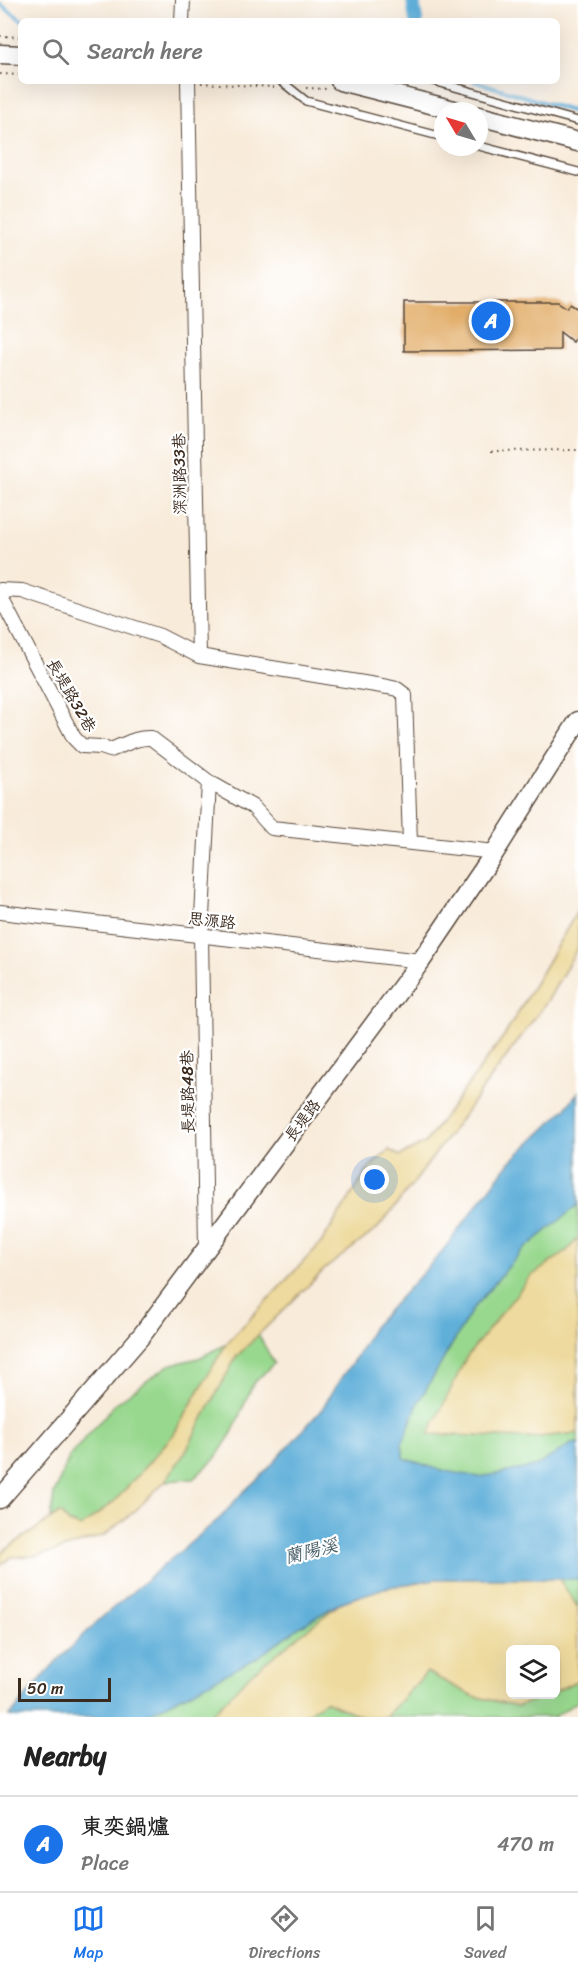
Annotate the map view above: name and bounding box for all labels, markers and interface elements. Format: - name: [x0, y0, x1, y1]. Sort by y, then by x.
- search box: [18, 18, 560, 84]
- text: Search here: [87, 32, 203, 71]
- icon: search: [39, 35, 72, 68]
- north arrow: [434, 102, 488, 156]
- pin: A: [472, 298, 510, 344]
- street label: 深洲路33巷: [164, 433, 195, 515]
- street label: 長堤路32巷: [39, 652, 105, 738]
- street label: 思源路: [187, 904, 237, 937]
- street label: 長堤路48巷: [172, 1050, 203, 1134]
- street label: 長堤路: [276, 1092, 328, 1148]
- your location: [360, 1165, 389, 1194]
- water label: 蘭陽溪: [281, 1529, 342, 1573]
- map controls: [506, 1645, 560, 1699]
- button: layers: [506, 1645, 560, 1699]
- text: 50 m: [27, 1674, 63, 1703]
- scale bar: [18, 1675, 111, 1702]
- text: Nearby: [24, 1733, 106, 1779]
- text: 東奕鍋爐: [81, 1807, 169, 1846]
- text: A: [37, 1827, 50, 1862]
- text: 470 m: [497, 1827, 554, 1862]
- text: Place: [81, 1846, 129, 1881]
- tab: Map: [72, 1902, 105, 1967]
- tab: Directions: [249, 1902, 320, 1967]
- tab: Saved: [464, 1902, 506, 1967]

